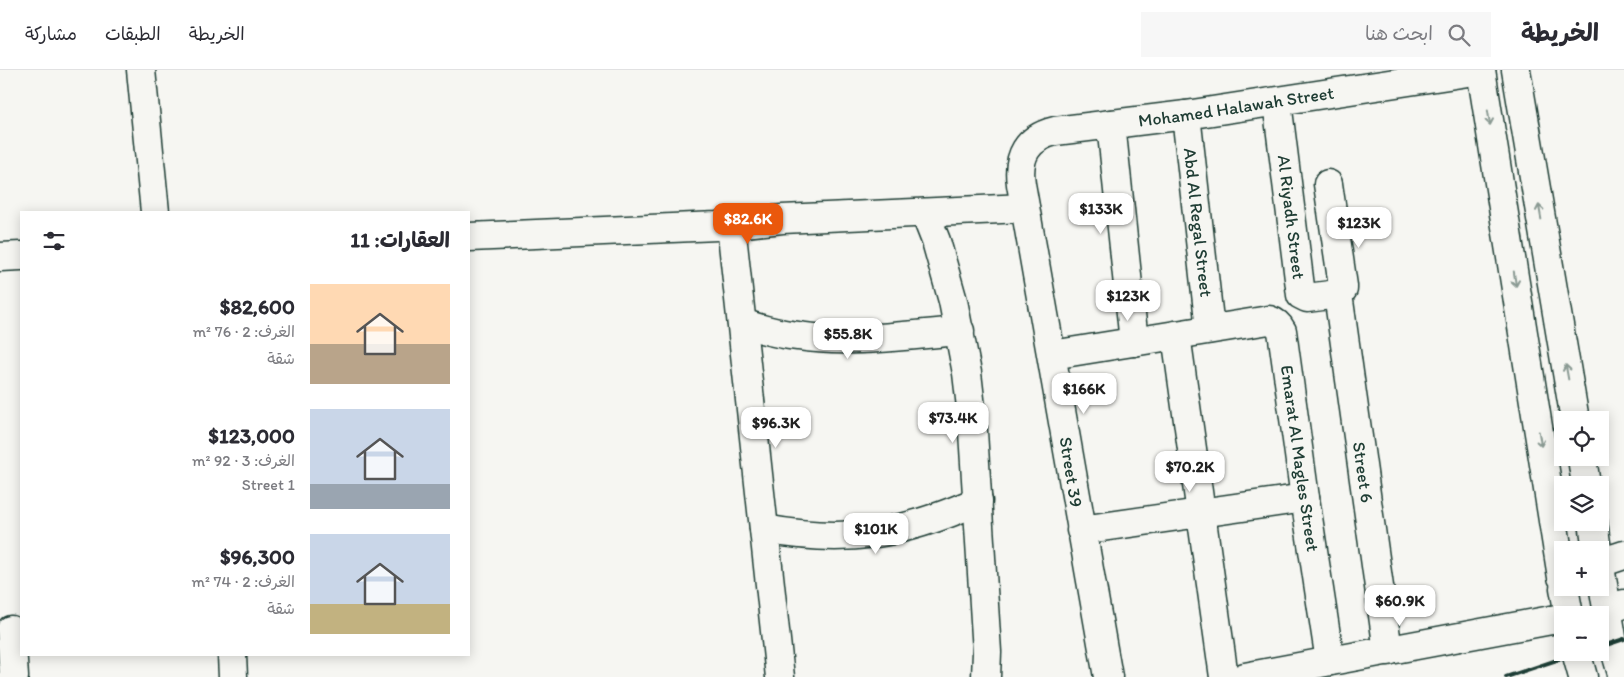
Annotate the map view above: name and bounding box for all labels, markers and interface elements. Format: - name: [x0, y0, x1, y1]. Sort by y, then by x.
- search box: [1141, 12, 1491, 57]
- text: الخريطة: [1521, 18, 1599, 47]
- icon: search: [1445, 21, 1473, 49]
- text: ابحث هنا: [1365, 22, 1433, 45]
- text: مشاركة: [25, 23, 77, 45]
- text: الطبقات: [105, 23, 161, 45]
- text: الخريطة: [189, 23, 245, 45]
- street label: Mohamed Halawah Street: [1137, 82, 1336, 132]
- one-way arrow: [1484, 110, 1494, 126]
- street label: Abd Al Regal Street: [1179, 147, 1217, 298]
- street label: Al Riyadh Street: [1273, 154, 1310, 281]
- pin: $133K: [1066, 192, 1136, 235]
- text: $133K: [1079, 199, 1123, 218]
- pin: $82.6K: [707, 202, 789, 245]
- one-way arrow: [1535, 204, 1545, 220]
- pin: $123K: [1324, 206, 1394, 249]
- text: $82.6K: [724, 209, 772, 228]
- text: $123K: [1338, 213, 1380, 232]
- icon: filters: [40, 227, 68, 255]
- text: العقارات: 11: [350, 227, 450, 252]
- one-way arrow: [1510, 270, 1520, 286]
- pin: $123K: [1093, 280, 1163, 322]
- text: $123K: [1107, 286, 1149, 305]
- text: $82,600: [220, 294, 295, 319]
- icon: home: [350, 304, 410, 364]
- pin: $55.8K: [807, 318, 889, 360]
- text: الغرف: 2 · 76 m²: [193, 322, 295, 341]
- text: $55.8K: [824, 324, 872, 343]
- text: شقة: [267, 349, 295, 368]
- street label: Emarat Al Magles Street: [1276, 364, 1324, 553]
- one-way arrow: [1562, 364, 1572, 380]
- pin: $166K: [1049, 372, 1119, 415]
- text: $166K: [1063, 379, 1105, 398]
- pin: $73.4K: [912, 402, 994, 444]
- pin: $96.3K: [735, 406, 817, 449]
- text: $73.4K: [929, 408, 977, 427]
- map controls: [1554, 411, 1609, 661]
- button: locate: [1554, 411, 1609, 466]
- text: $96.3K: [752, 413, 800, 432]
- text: $123,000: [208, 423, 295, 448]
- icon: home: [350, 429, 410, 489]
- one-way arrow: [1536, 431, 1546, 447]
- street label: Street 39: [1055, 435, 1087, 509]
- street label: Street 6: [1348, 440, 1378, 504]
- pin: $70.2K: [1149, 450, 1231, 493]
- text: الغرف: 3 · 92 m²: [192, 451, 295, 470]
- text: $70.2K: [1166, 457, 1214, 476]
- text: Street 1: [242, 475, 295, 494]
- button: layers: [1554, 476, 1609, 531]
- pin: $101K: [841, 512, 911, 555]
- text: $101K: [854, 519, 898, 538]
- button: +: [1554, 541, 1609, 596]
- text: $96,300: [220, 544, 295, 569]
- icon: home: [350, 554, 410, 614]
- text: الغرف: 2 · 74 m²: [191, 572, 295, 591]
- pin: $60.9K: [1359, 584, 1441, 627]
- text: $60.9K: [1376, 591, 1424, 610]
- text: شقة: [267, 599, 295, 618]
- button: −: [1554, 606, 1609, 661]

